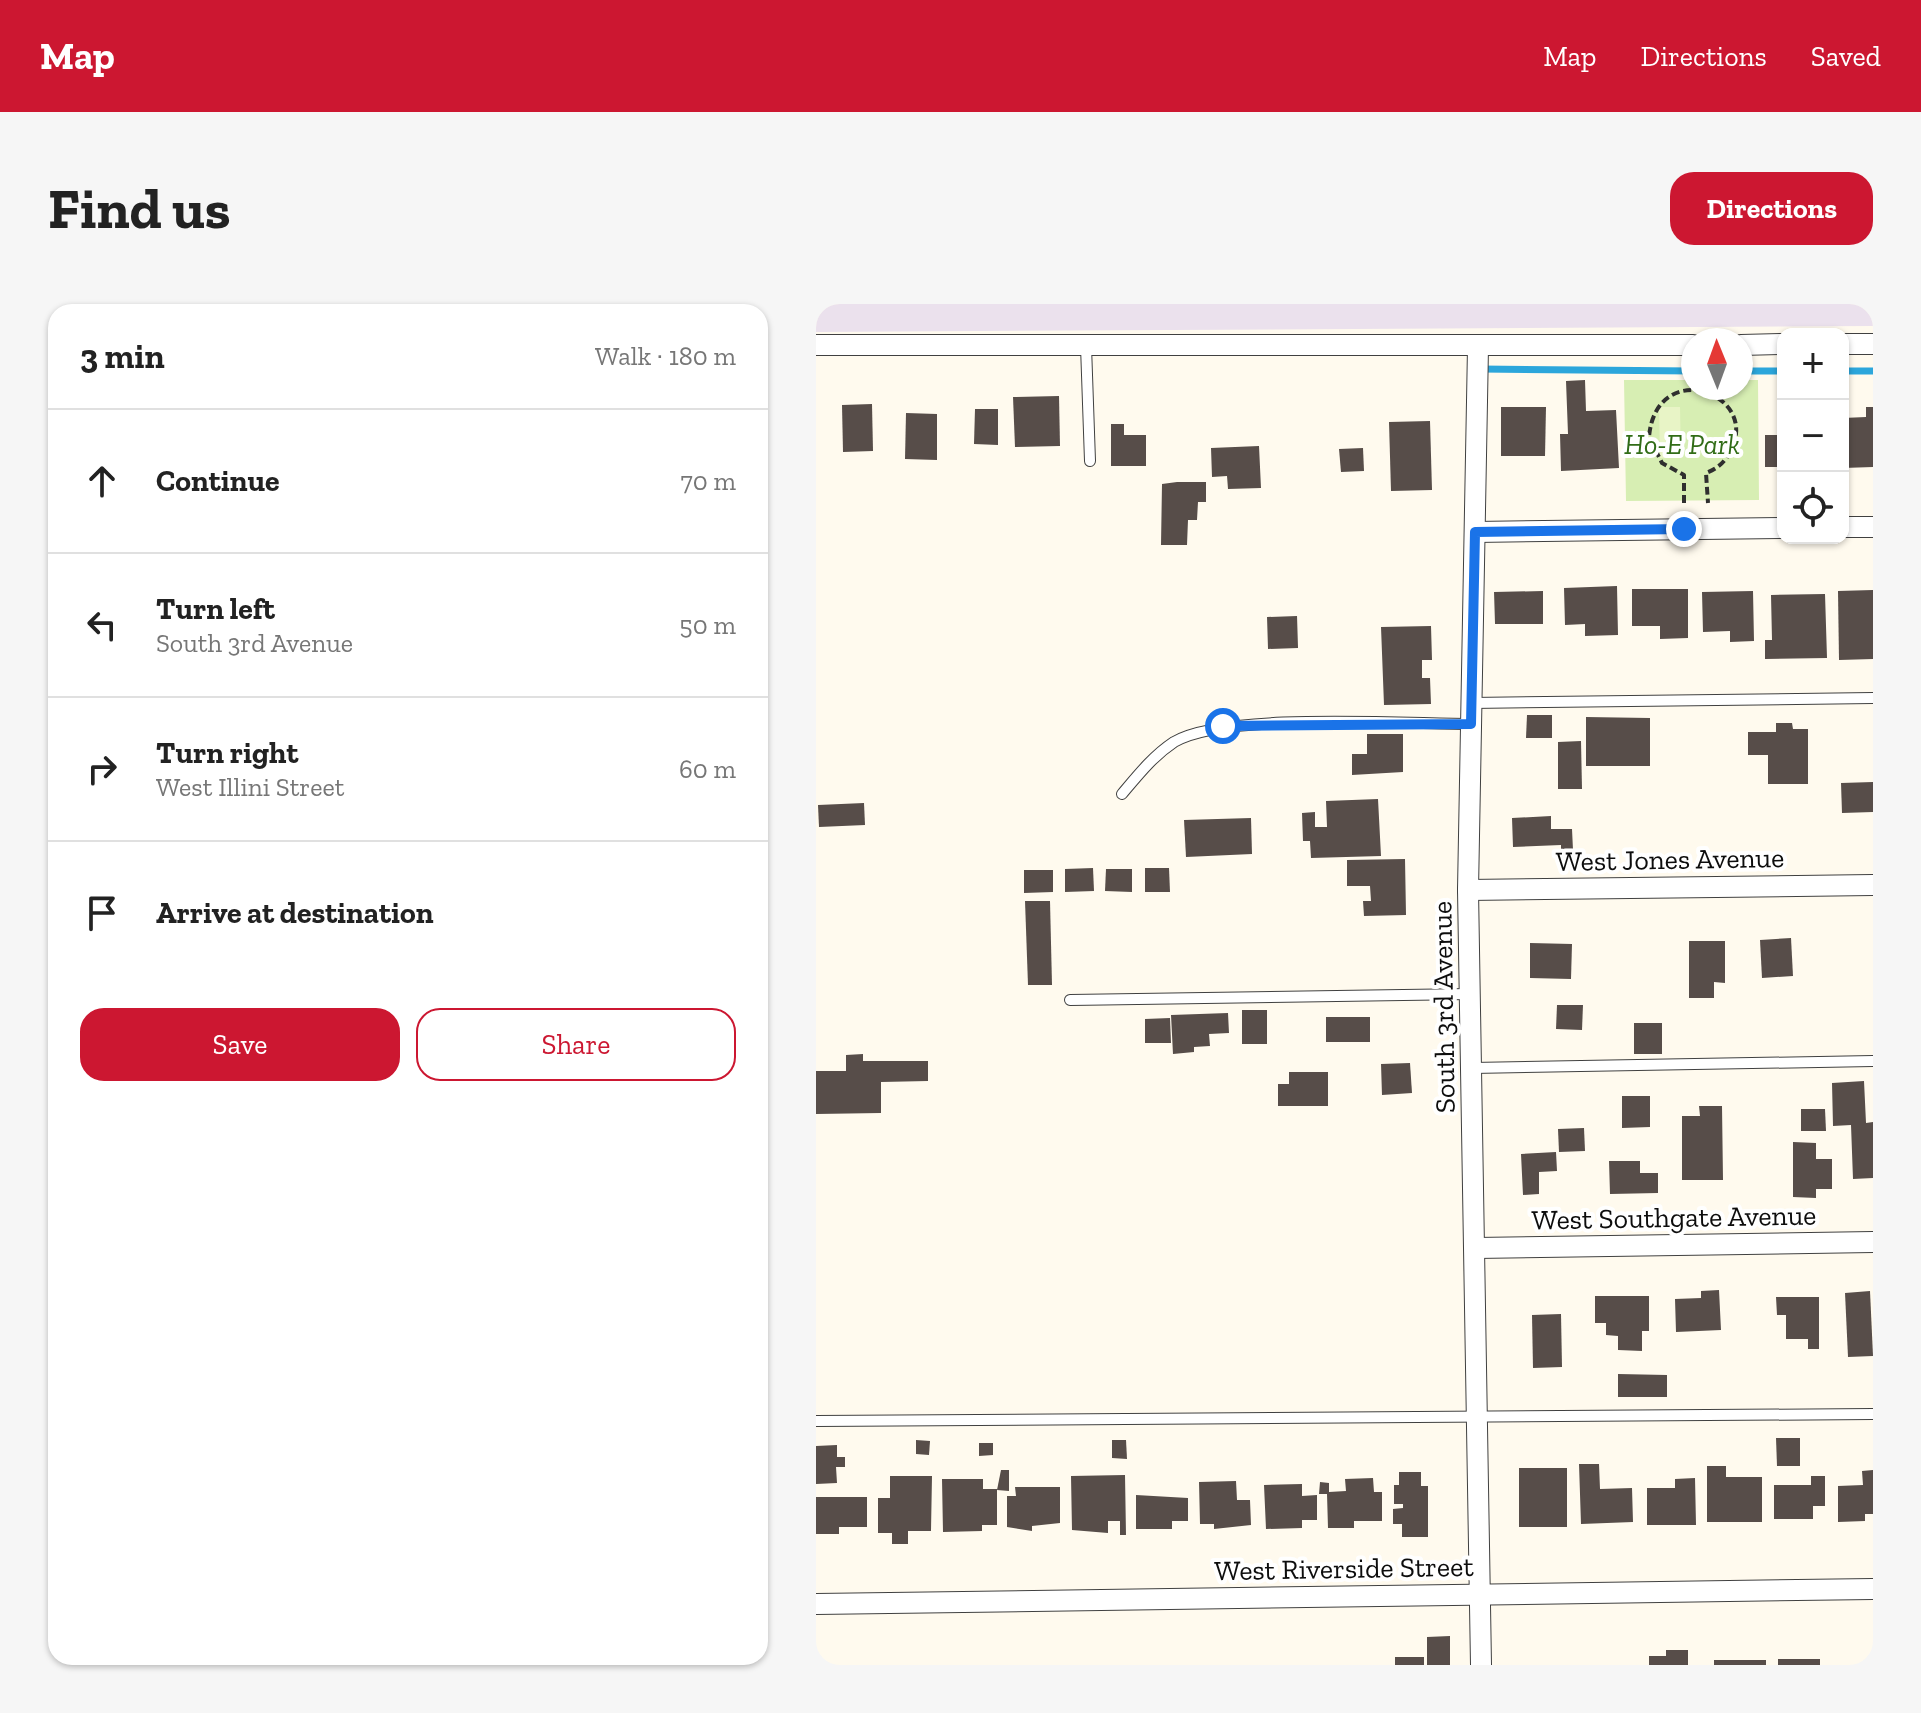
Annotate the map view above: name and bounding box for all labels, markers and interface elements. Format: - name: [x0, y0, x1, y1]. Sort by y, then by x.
- text: Map: [40, 33, 115, 79]
- text: Map: [1543, 40, 1596, 73]
- text: Directions: [1640, 40, 1767, 73]
- text: Saved: [1811, 40, 1881, 73]
- button: Directions: [1670, 172, 1873, 245]
- text: Find us: [48, 175, 231, 242]
- north arrow: [1681, 328, 1753, 400]
- map controls: [1777, 328, 1849, 544]
- button: +: [1777, 328, 1849, 400]
- text: 3 min: [80, 336, 165, 377]
- text: Walk · 180 m: [595, 340, 736, 372]
- button: −: [1777, 400, 1849, 472]
- park label: Ho-E Park: [1624, 428, 1740, 461]
- icon: ahead: [80, 459, 124, 503]
- text: Continue: [156, 463, 280, 499]
- text: 70 m: [680, 465, 736, 497]
- button: locate: [1777, 472, 1849, 544]
- route end: [1666, 511, 1702, 547]
- text: Turn left: [156, 591, 275, 627]
- icon: left: [80, 603, 124, 647]
- text: 50 m: [679, 609, 736, 641]
- text: South 3rd Avenue: [156, 627, 353, 659]
- route start: [1205, 708, 1241, 744]
- text: Turn right: [156, 735, 298, 771]
- icon: right: [80, 747, 124, 791]
- text: 60 m: [679, 753, 736, 785]
- text: West Illini Street: [156, 771, 344, 803]
- street label: West Jones Avenue: [1555, 841, 1785, 878]
- icon: arrive: [80, 891, 124, 935]
- text: Arrive at destination: [156, 895, 433, 931]
- street label: South 3rd Avenue: [1425, 901, 1462, 1113]
- button: Save: [80, 1008, 400, 1081]
- button: Share: [416, 1008, 736, 1081]
- street label: West Southgate Avenue: [1531, 1199, 1817, 1236]
- street label: West Riverside Street: [1214, 1550, 1475, 1587]

